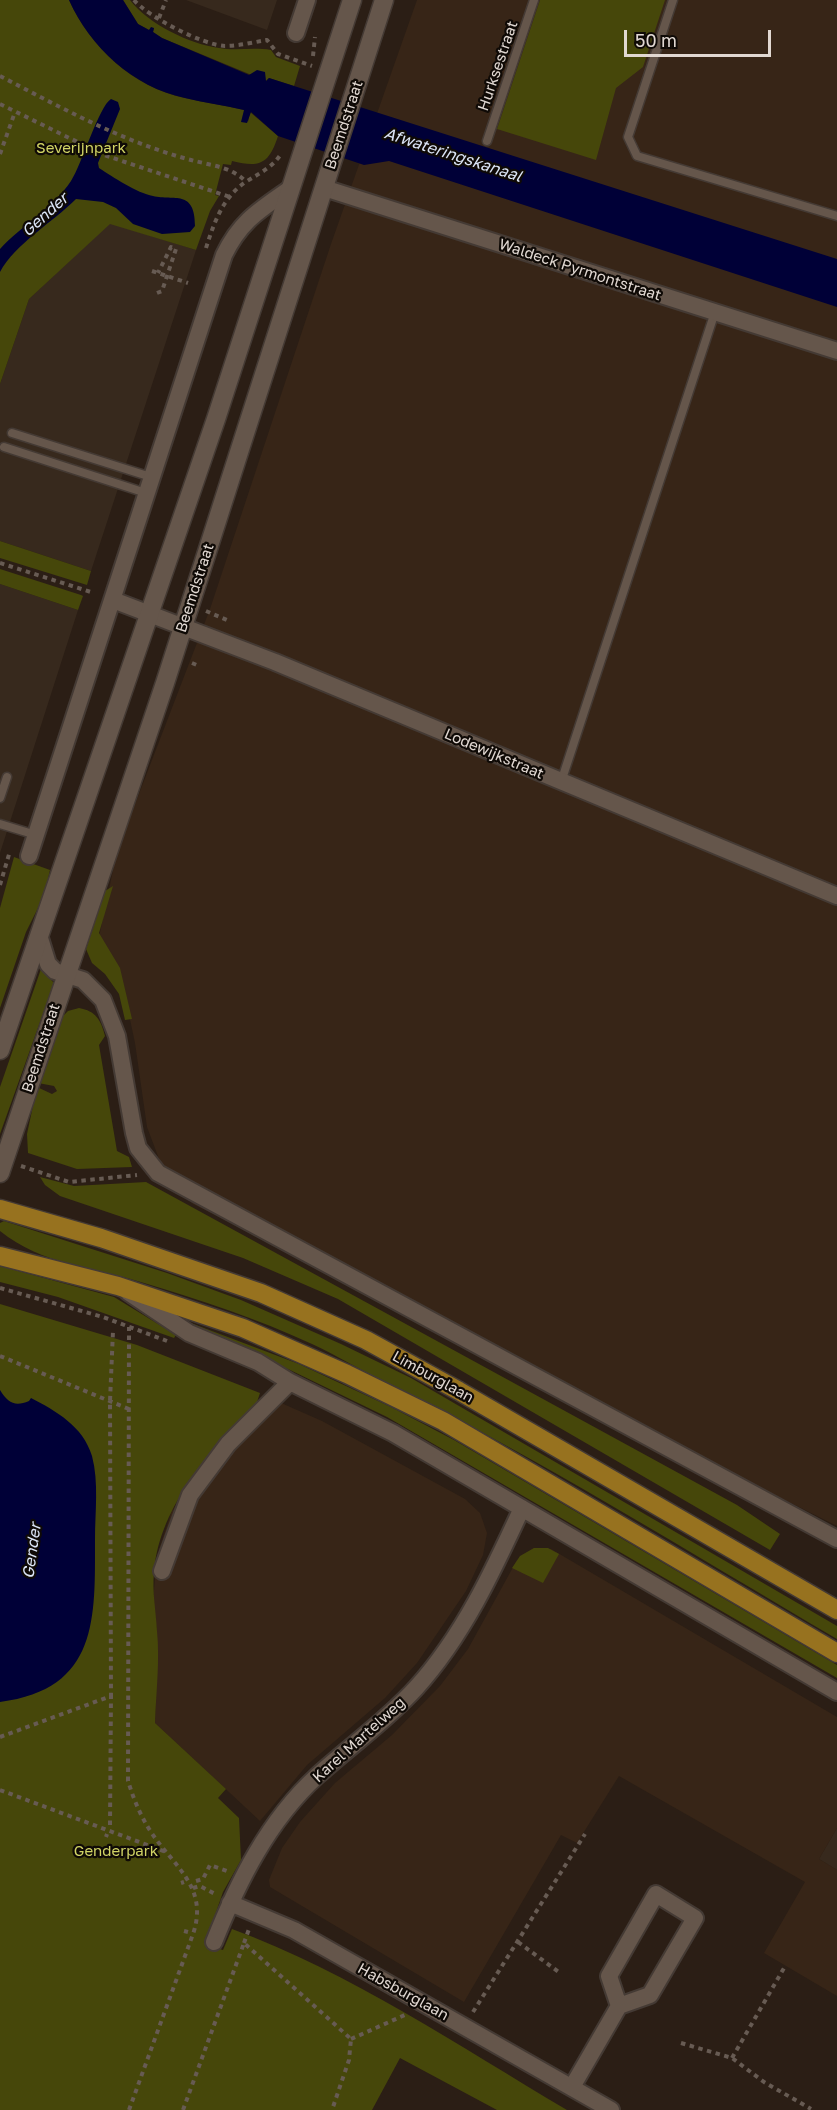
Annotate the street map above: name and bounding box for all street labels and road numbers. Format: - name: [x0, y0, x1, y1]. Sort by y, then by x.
- street label: Hurksestraat: [474, 19, 522, 113]
- street label: Beemdstraat: [321, 78, 367, 172]
- street label: Waldeck Pyrmontstraat: [497, 235, 663, 305]
- street label: Beemdstraat: [172, 541, 218, 635]
- street label: Lodewijkstraat: [442, 725, 546, 783]
- street label: Beemdstraat: [18, 1001, 64, 1095]
- street label: Limburglaan: [389, 1347, 477, 1407]
- street label: Karel Martelweg: [309, 1694, 409, 1786]
- street label: Habsburglaan: [354, 1960, 452, 2024]

